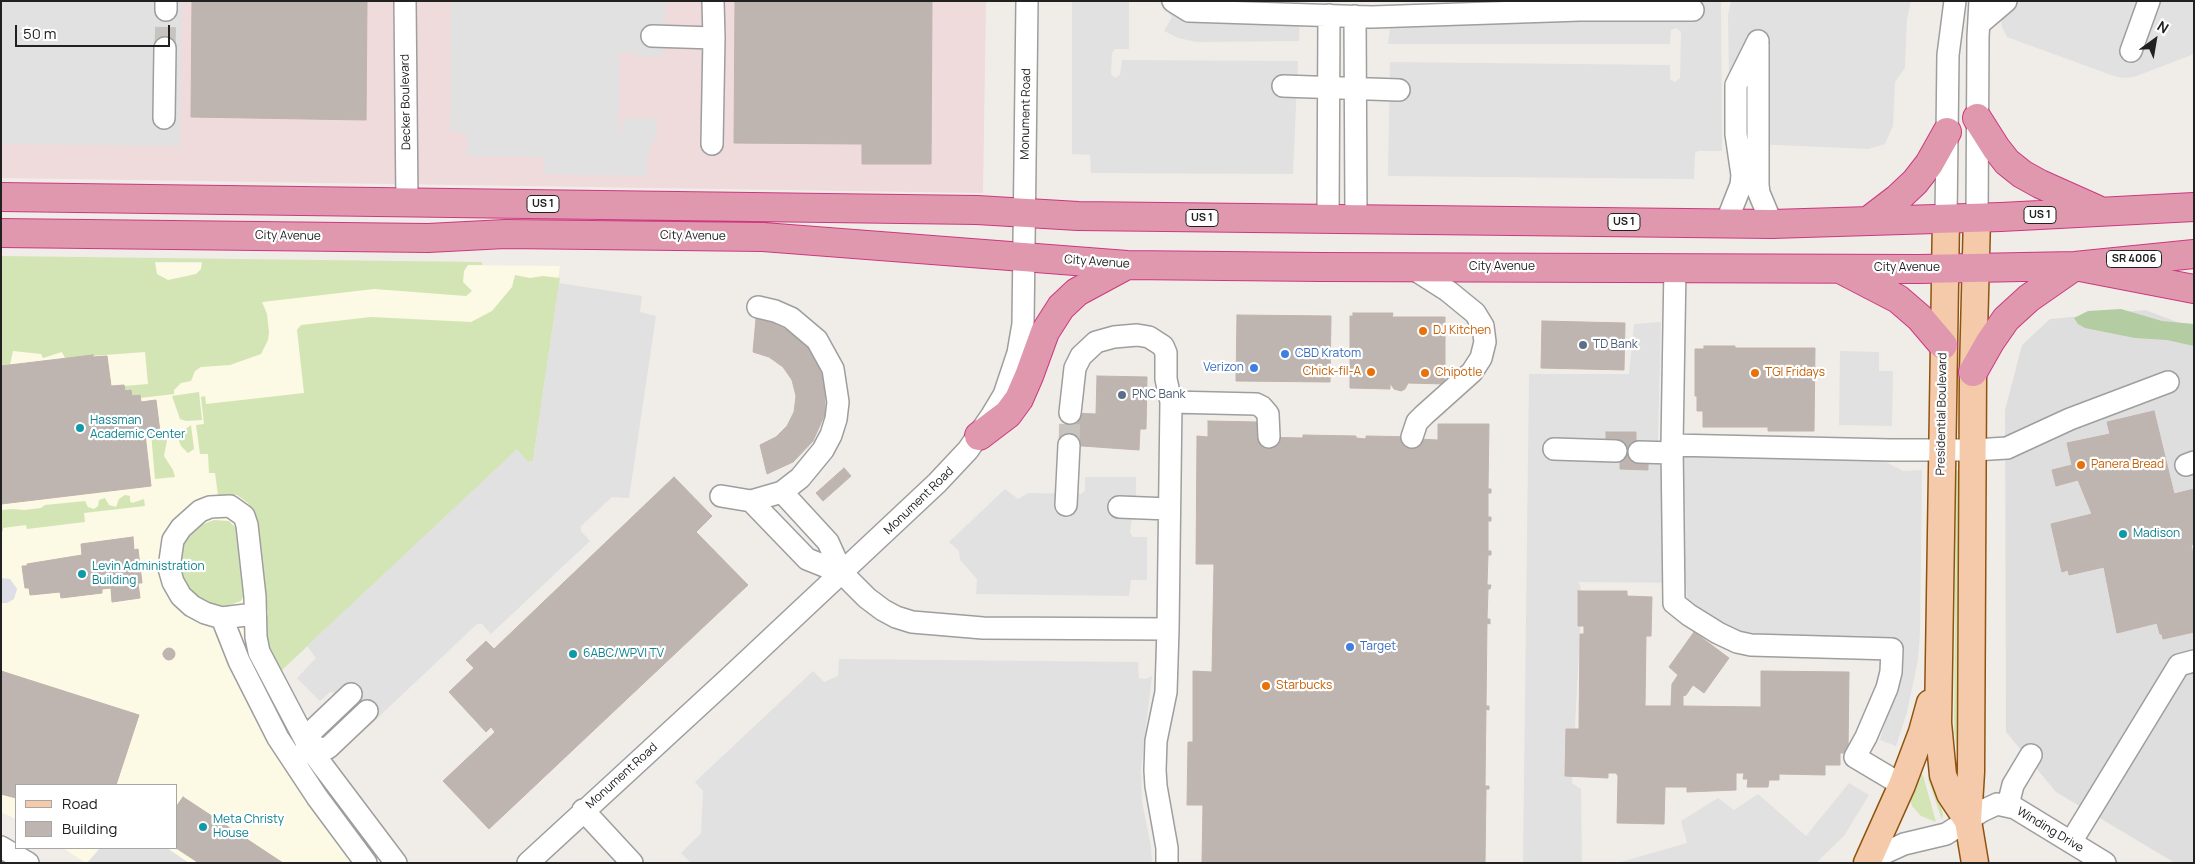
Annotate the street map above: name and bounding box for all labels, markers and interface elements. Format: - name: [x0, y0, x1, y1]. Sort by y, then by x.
- scale bar: [18, 15, 172, 47]
- north arrow: [2130, 15, 2180, 65]
- text: N: [2154, 16, 2173, 38]
- text: 50 m: [23, 23, 57, 44]
- street label: Decker Boulevard: [398, 54, 414, 150]
- street label: Monument Road: [1018, 68, 1034, 160]
- road number: US 1: [527, 195, 559, 212]
- road number: US 1: [2024, 206, 2056, 224]
- road number: US 1: [1186, 210, 1218, 227]
- road number: US 1: [1608, 213, 1640, 230]
- street label: City Avenue: [255, 228, 321, 244]
- street label: City Avenue: [660, 228, 726, 244]
- road number: SR 4006: [2106, 250, 2162, 268]
- street label: City Avenue: [1064, 253, 1130, 271]
- street label: City Avenue: [1469, 260, 1535, 274]
- street label: City Avenue: [1874, 261, 1940, 275]
- place label: DJ Kitchen: [1433, 324, 1491, 338]
- marker: DJ Kitchen: [1417, 325, 1429, 337]
- place label: TD Bank: [1593, 338, 1638, 352]
- marker: TD Bank: [1577, 339, 1589, 351]
- place label: CBD Kratom: [1295, 347, 1361, 361]
- marker: CBD Kratom: [1279, 348, 1291, 360]
- street label: Presidential Boulevard: [1934, 352, 1950, 476]
- place label: Verizon: [1203, 361, 1244, 375]
- marker: Verizon: [1248, 362, 1260, 374]
- place label: Chick-fil-A: [1303, 365, 1361, 379]
- marker: Chick-fil-A: [1365, 366, 1377, 378]
- place label: Chipotle: [1435, 366, 1482, 380]
- place label: TGI Fridays: [1765, 366, 1825, 380]
- marker: Chipotle: [1419, 367, 1431, 379]
- marker: TGI Fridays: [1749, 367, 1761, 379]
- place label: PNC Bank: [1132, 388, 1186, 402]
- marker: PNC Bank: [1116, 389, 1128, 401]
- place label: Hassman Academic Center: [90, 414, 185, 442]
- marker: Hassman Academic Center: [74, 422, 86, 434]
- place label: Panera Bread: [2091, 458, 2164, 472]
- marker: Panera Bread: [2075, 459, 2087, 471]
- street label: Monument Road: [881, 464, 957, 538]
- place label: Madison: [2133, 527, 2180, 541]
- marker: Madison: [2117, 528, 2129, 540]
- place label: Levin Administration Building: [92, 560, 205, 588]
- marker: Levin Administration Building: [76, 568, 88, 580]
- place label: Target: [1360, 640, 1396, 654]
- marker: Target: [1344, 641, 1356, 653]
- place label: 6ABC/WPVI TV: [583, 647, 664, 661]
- marker: 6ABC/WPVI TV: [567, 648, 579, 660]
- place label: Starbucks: [1276, 679, 1332, 693]
- marker: Starbucks: [1260, 680, 1272, 692]
- street label: Monument Road: [583, 740, 661, 812]
- legend: [15, 784, 178, 849]
- text: Road: [62, 793, 98, 814]
- street label: Winding Drive: [2014, 804, 2086, 856]
- place label: Meta Christy House: [213, 813, 284, 841]
- text: Building: [62, 818, 117, 839]
- marker: Meta Christy House: [197, 821, 209, 833]

